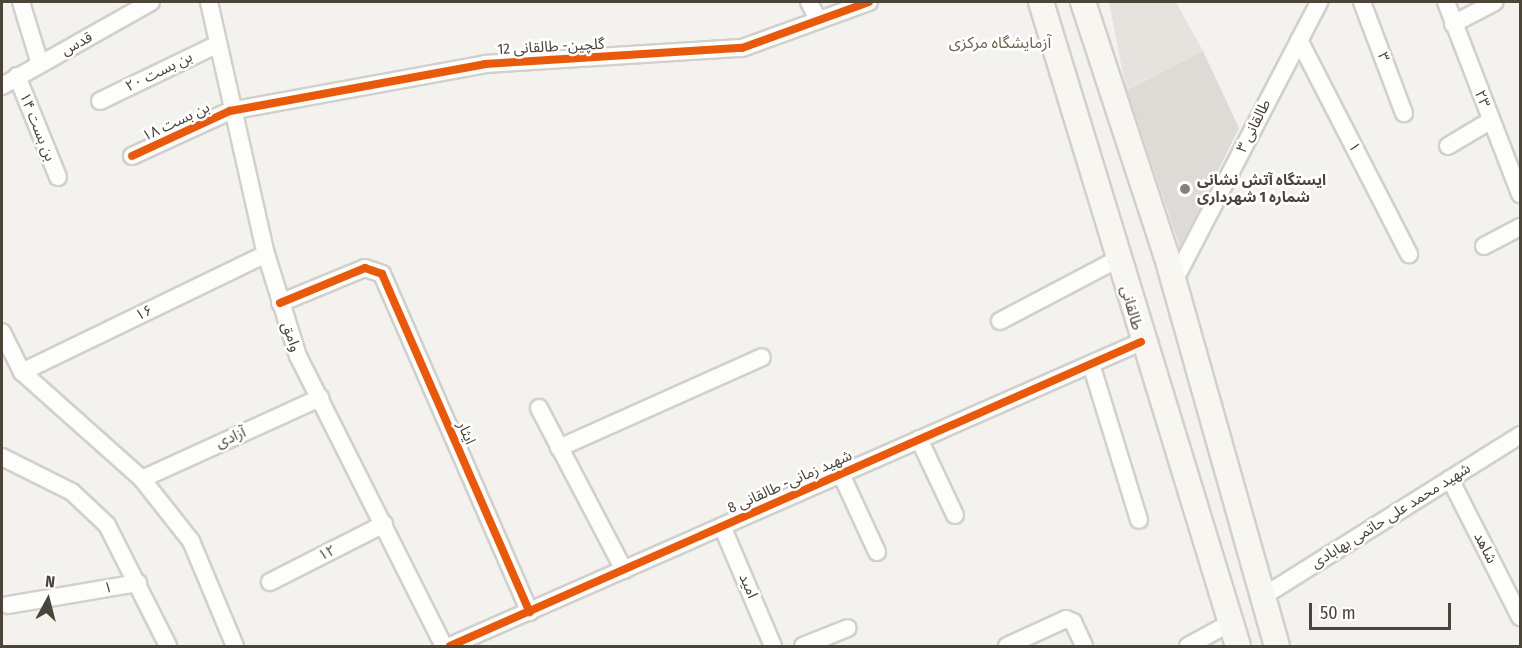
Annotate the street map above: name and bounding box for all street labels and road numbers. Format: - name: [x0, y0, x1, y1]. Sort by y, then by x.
- street label: قدس: [58, 28, 96, 60]
- street label: گلچین- طالقانی 12: [497, 35, 605, 59]
- street label: بن بست ۲۰: [123, 48, 195, 96]
- street label: ۳: [1373, 50, 1393, 64]
- street label: ۲۳: [1471, 88, 1493, 110]
- street label: بن بست ۱۴: [15, 90, 59, 164]
- street label: طالقانی ۳: [1233, 96, 1275, 156]
- street label: بن بست ۱۸: [139, 99, 213, 145]
- street label: ۱: [1344, 139, 1364, 155]
- street label: طالقانی: [1116, 284, 1146, 332]
- street label: ۱۶: [132, 301, 156, 325]
- street label: وامق: [278, 320, 304, 354]
- street label: ایثار: [453, 419, 479, 447]
- street label: آزادی: [213, 424, 249, 452]
- street label: شهید زمانی- طالقانی 8: [725, 447, 855, 517]
- street label: شهید محمد علی حاتمی بهابادی: [1308, 459, 1474, 573]
- street label: شاهد: [1470, 529, 1500, 567]
- street label: ۱۲: [315, 541, 339, 565]
- street label: امید: [735, 571, 761, 601]
- street label: ۱: [102, 578, 114, 598]

